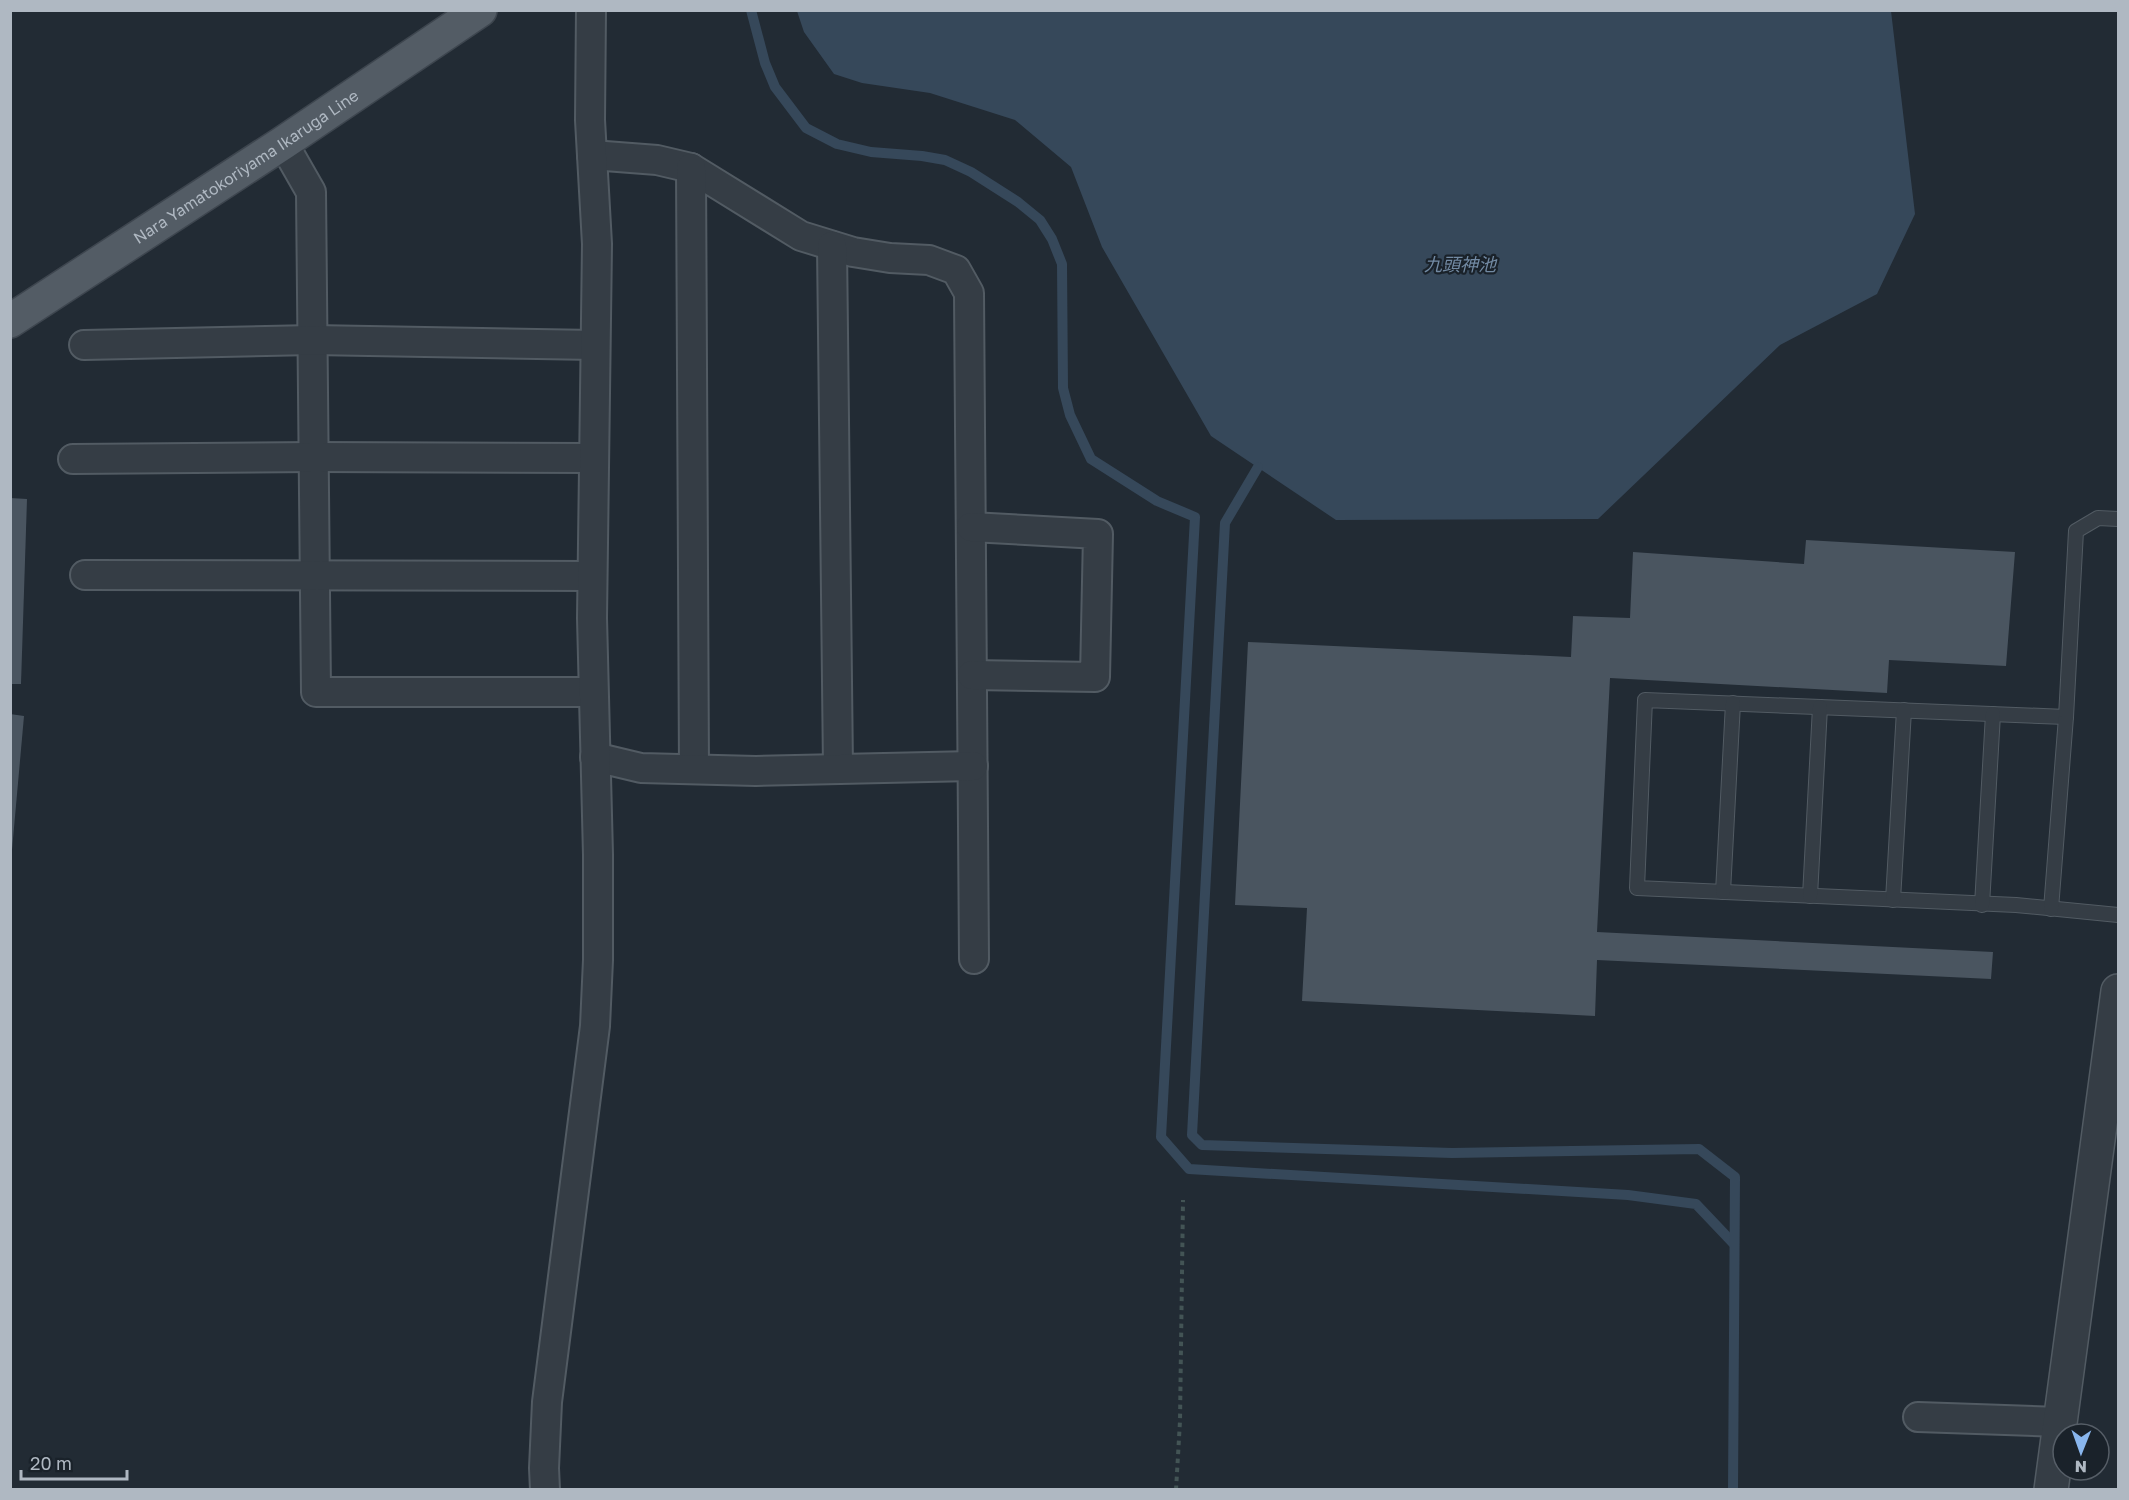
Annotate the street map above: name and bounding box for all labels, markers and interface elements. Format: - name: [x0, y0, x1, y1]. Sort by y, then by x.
- street label: Nara Yamatokoriyama Ikaruga Line: [130, 85, 362, 248]
- water label: 九頭神池: [1424, 253, 1498, 275]
- north arrow: [2051, 1422, 2111, 1482]
- scale bar: [21, 1443, 128, 1481]
- text: 20 m: [30, 1452, 72, 1474]
- text: N: [2074, 1457, 2087, 1477]

